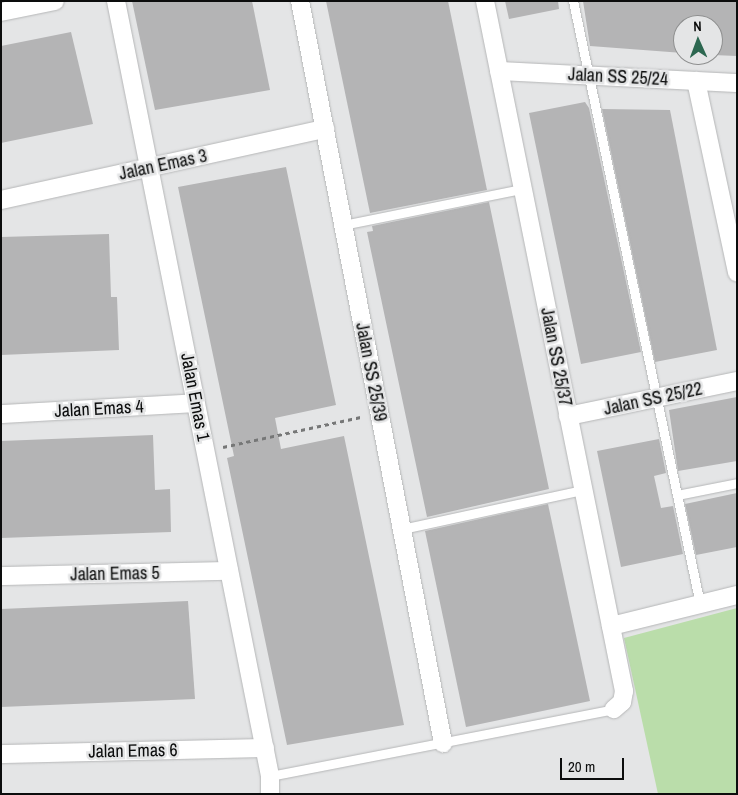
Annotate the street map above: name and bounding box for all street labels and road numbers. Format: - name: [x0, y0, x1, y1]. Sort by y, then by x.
- street label: Jalan SS 25/24: [567, 64, 669, 90]
- street label: Jalan Emas 3: [117, 145, 209, 185]
- street label: Jalan SS 25/37: [536, 306, 576, 408]
- street label: Jalan SS 25/39: [351, 321, 391, 423]
- street label: Jalan Emas 1: [176, 351, 214, 443]
- street label: Jalan SS 25/22: [602, 378, 704, 420]
- street label: Jalan Emas 4: [54, 396, 144, 422]
- street label: Jalan Emas 5: [70, 562, 160, 586]
- street label: Jalan Emas 6: [88, 739, 178, 763]

